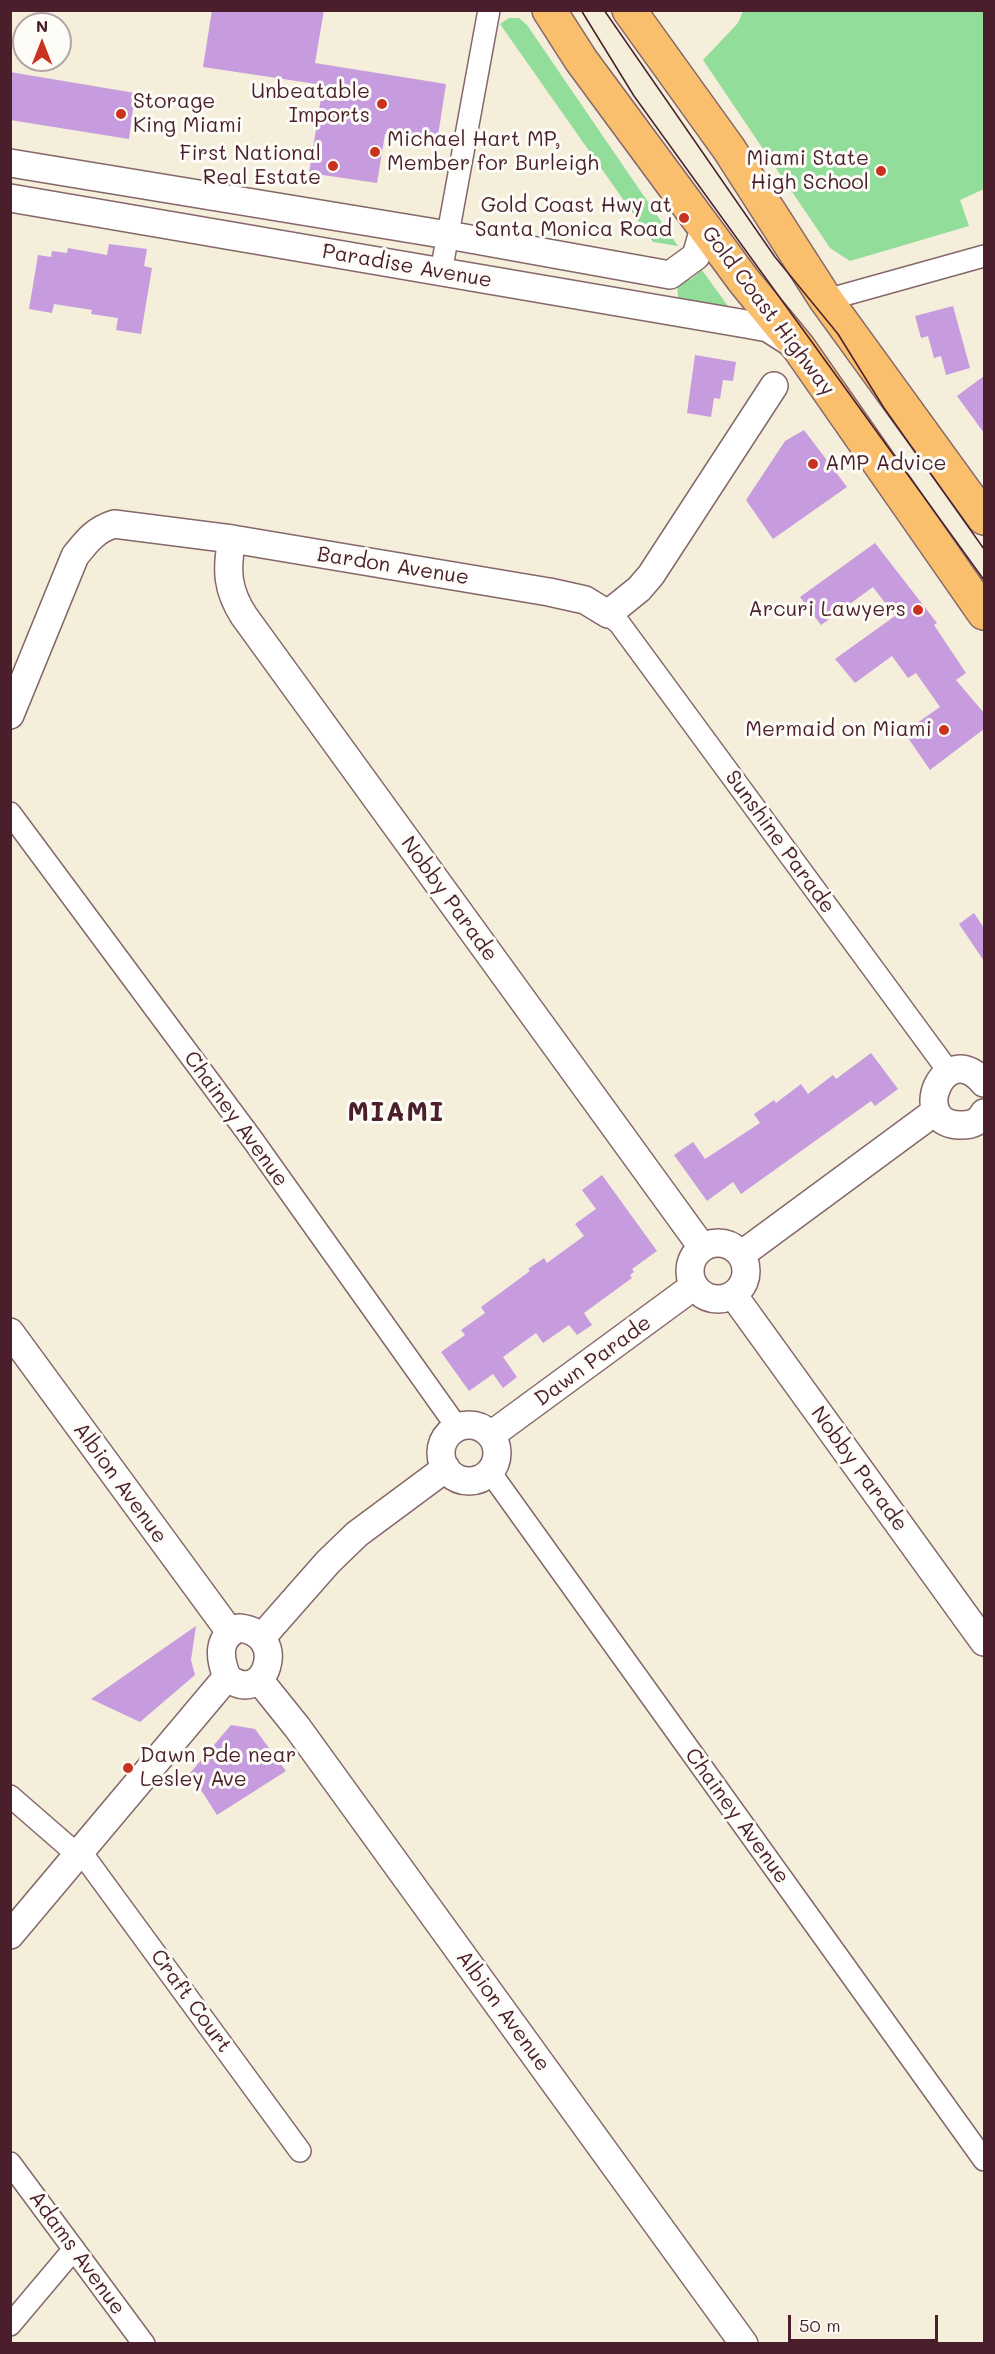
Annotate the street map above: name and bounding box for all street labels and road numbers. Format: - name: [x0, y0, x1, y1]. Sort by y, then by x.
- street label: Gold Coast Highway: [696, 221, 840, 401]
- street label: Paradise Avenue: [320, 239, 494, 293]
- street label: Bardon Avenue: [315, 542, 471, 590]
- street label: Sunshine Parade: [720, 766, 840, 918]
- street label: Nobby Parade: [395, 832, 503, 966]
- street label: Chainey Avenue: [178, 1046, 294, 1192]
- street label: Dawn Parade: [530, 1310, 656, 1412]
- street label: Nobby Parade: [805, 1402, 913, 1536]
- street label: Albion Avenue: [68, 1418, 172, 1548]
- street label: Chainey Avenue: [679, 1743, 795, 1889]
- street label: Craft Court: [145, 1944, 237, 2058]
- street label: Albion Avenue: [451, 1946, 555, 2076]
- street label: Adams Avenue: [24, 2186, 130, 2320]

